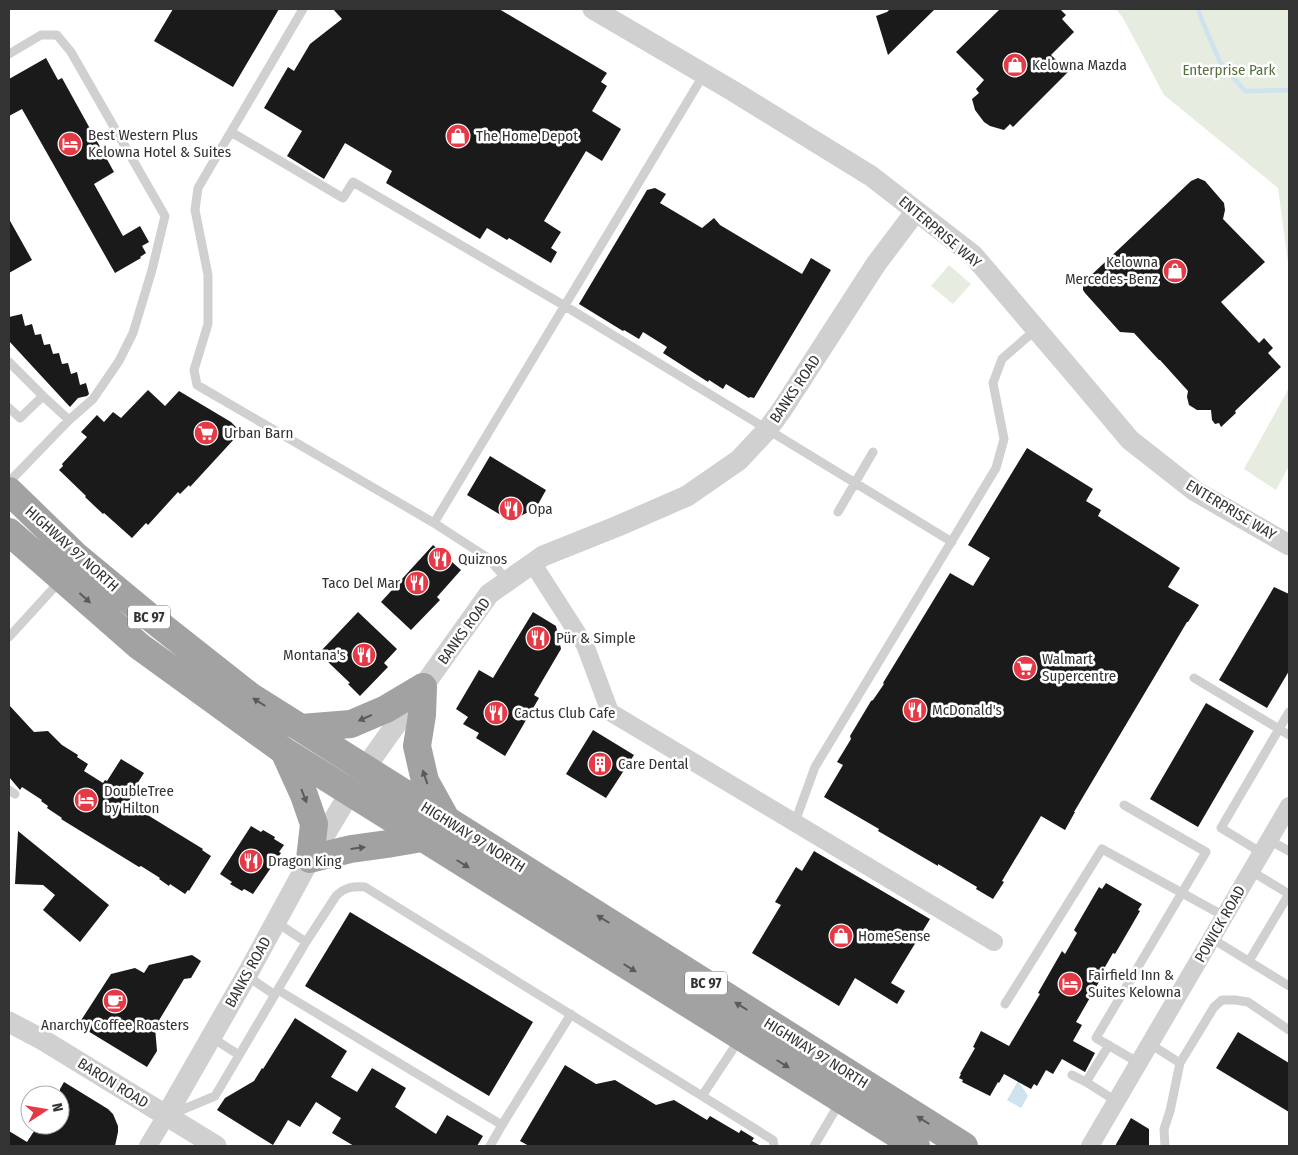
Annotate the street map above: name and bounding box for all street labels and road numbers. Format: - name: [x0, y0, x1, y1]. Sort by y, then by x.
- street label: ENTERPRISE WAY: [895, 192, 985, 272]
- street label: BANKS ROAD: [766, 352, 824, 426]
- street label: ENTERPRISE WAY: [1183, 476, 1280, 544]
- street label: HIGHWAY 97 NORTH: [22, 502, 122, 596]
- street label: BANKS ROAD: [434, 594, 494, 668]
- road number: BC 97: [128, 606, 170, 628]
- street label: HIGHWAY 97 NORTH: [418, 798, 528, 876]
- street label: POWICK ROAD: [1191, 883, 1249, 965]
- street label: BANKS ROAD: [221, 934, 275, 1010]
- road number: BC 97: [685, 971, 727, 994]
- street label: HIGHWAY 97 NORTH: [761, 1014, 871, 1092]
- street label: BARON ROAD: [74, 1054, 152, 1112]

